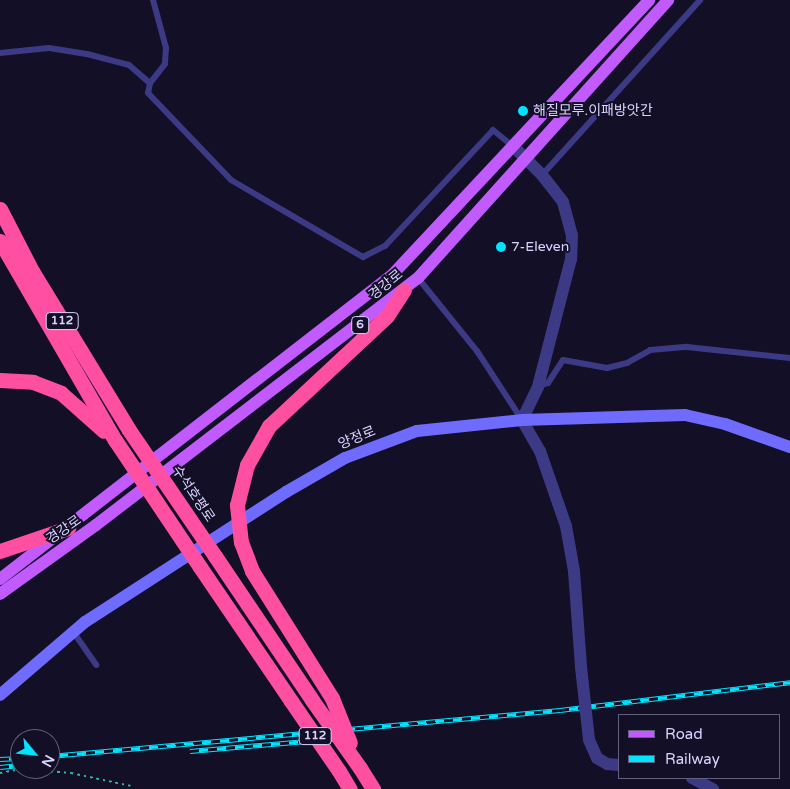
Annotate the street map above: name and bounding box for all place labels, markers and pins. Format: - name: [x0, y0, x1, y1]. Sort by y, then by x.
- place label: 해질모루.이패방앗간: [533, 103, 653, 119]
- marker: 해질모루.이패방앗간: [517, 105, 529, 117]
- place label: 7-Eleven: [511, 239, 569, 255]
- marker: 7-Eleven: [495, 241, 507, 253]

